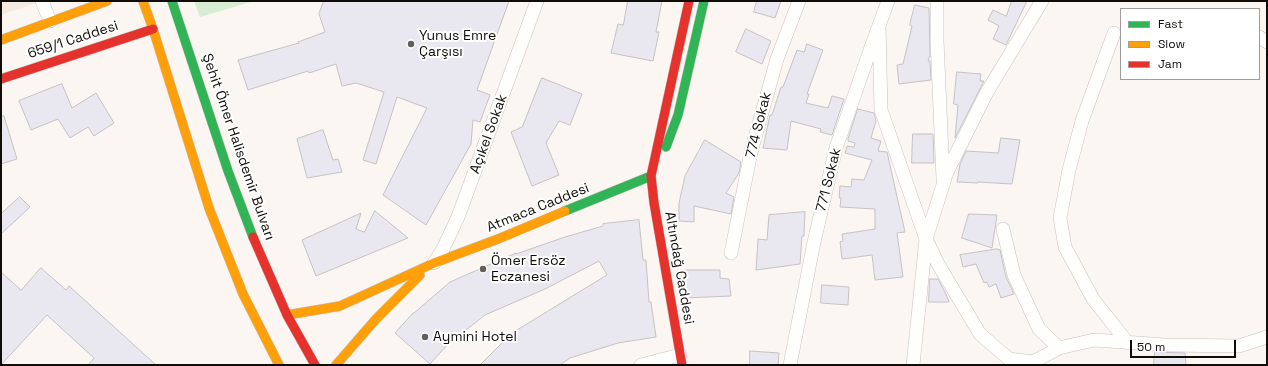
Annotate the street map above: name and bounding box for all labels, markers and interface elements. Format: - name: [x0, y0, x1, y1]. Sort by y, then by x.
- legend: [1120, 8, 1260, 80]
- text: Fast: [1158, 16, 1183, 32]
- street label: 659/1 Caddesi: [26, 17, 120, 63]
- place label: Yunus Emre Çarşısı: [419, 28, 496, 60]
- text: Slow: [1158, 36, 1185, 52]
- marker: Yunus Emre Çarşısı: [406, 39, 416, 49]
- street label: Şehit Ömer Halisdemir Bulvarı: [198, 52, 278, 242]
- text: Jam: [1158, 56, 1182, 72]
- street label: 774 Sokak: [743, 90, 775, 160]
- street label: Açıkel Sokak: [467, 92, 511, 176]
- street label: 771 Sokak: [813, 146, 845, 214]
- street label: Atmaca Caddesi: [484, 180, 592, 236]
- street label: Altındağ Caddesi: [661, 210, 697, 326]
- place label: Ömer Ersöz Eczanesi: [491, 253, 566, 286]
- marker: Ömer Ersöz Eczanesi: [478, 264, 488, 274]
- place label: Aymini Hotel: [433, 329, 517, 345]
- marker: Aymini Hotel: [420, 332, 430, 342]
- scale bar: [1132, 332, 1238, 358]
- text: 50 m: [1137, 339, 1165, 355]

